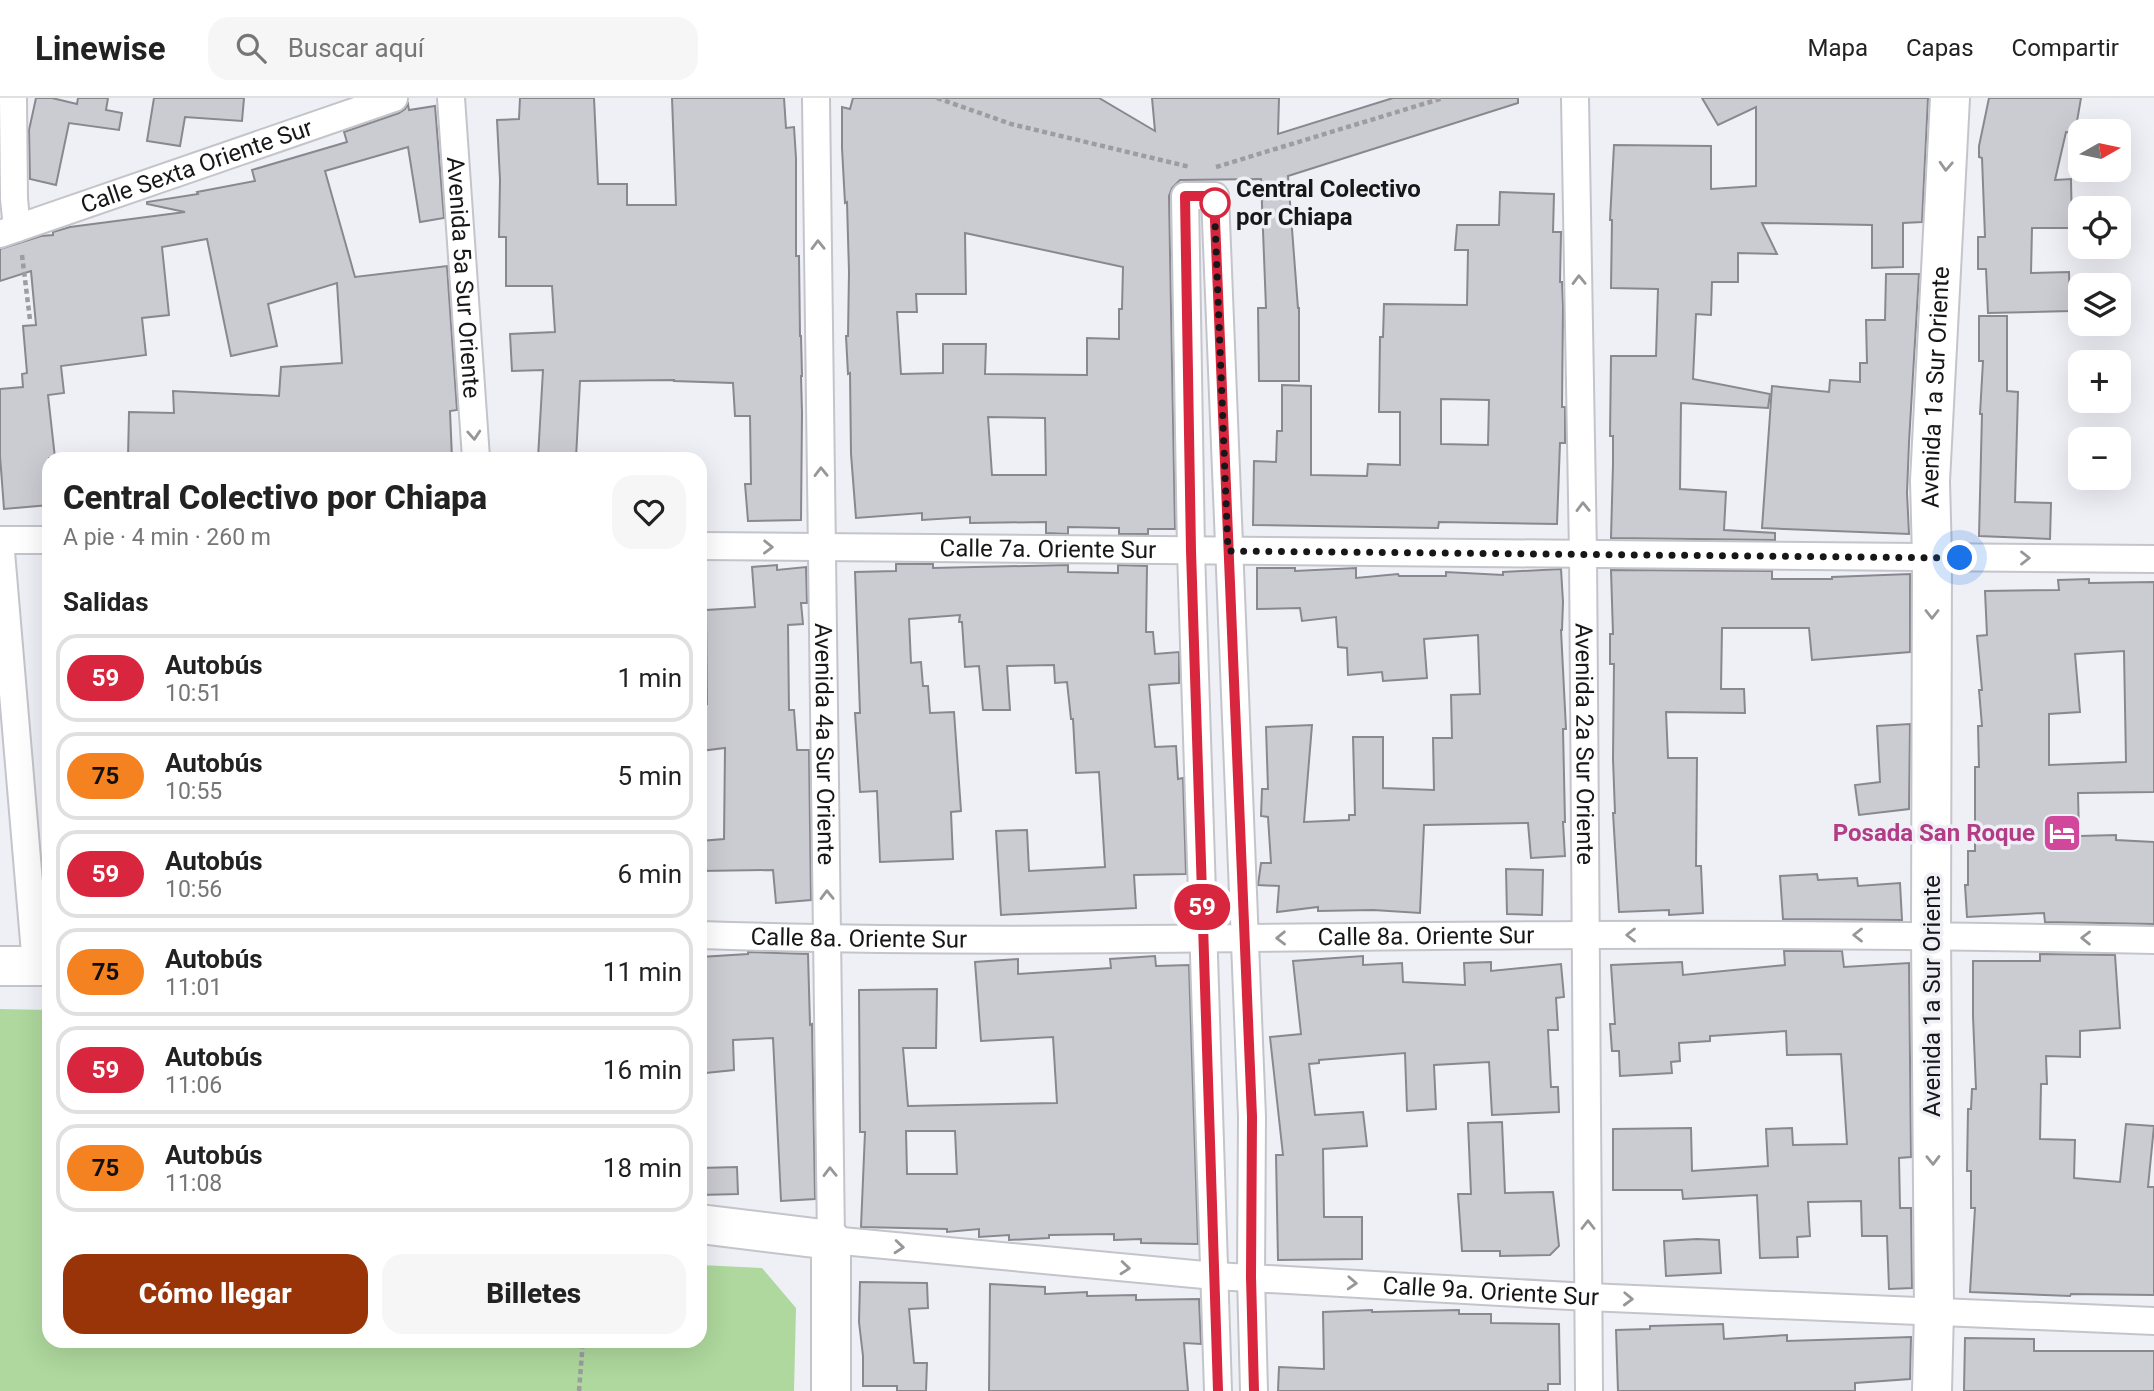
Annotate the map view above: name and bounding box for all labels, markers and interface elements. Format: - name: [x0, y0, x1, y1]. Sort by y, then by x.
- search box: [208, 17, 698, 80]
- text: Linewise: [35, 29, 166, 68]
- icon: search: [232, 29, 270, 67]
- text: Buscar aquí: [288, 33, 424, 63]
- text: Mapa: [1807, 34, 1868, 62]
- text: Capas: [1906, 34, 1974, 62]
- text: Compartir: [2012, 34, 2119, 62]
- street label: Calle Sexta Oriente Sur: [77, 113, 316, 219]
- north arrow: [2068, 119, 2132, 182]
- map controls: [2068, 119, 2131, 490]
- street label: Avenida 5a Sur Oriente: [441, 156, 486, 399]
- one-way arrow: [1939, 161, 1954, 172]
- place label: Central Colectivo por Chiapa: [1236, 175, 1421, 231]
- marker: Central Colectivo por Chiapa: [1200, 188, 1230, 218]
- button: locate: [2068, 196, 2131, 259]
- one-way arrow: [810, 239, 826, 249]
- street label: Avenida 1a Sur Oriente: [1916, 266, 1955, 509]
- button: layers: [2068, 273, 2131, 336]
- one-way arrow: [1571, 274, 1586, 285]
- button: +: [2068, 350, 2131, 413]
- button: −: [2068, 427, 2131, 490]
- one-way arrow: [466, 430, 481, 441]
- one-way arrow: [813, 466, 829, 477]
- button: heart: [612, 475, 686, 549]
- text: Central Colectivo por Chiapa: [63, 478, 487, 517]
- one-way arrow: [1575, 502, 1590, 513]
- text: A pie · 4 min · 260 m: [63, 524, 271, 551]
- street label: Calle 7a. Oriente Sur: [940, 534, 1156, 564]
- one-way arrow: [763, 539, 774, 555]
- your location: [1942, 540, 1977, 575]
- one-way arrow: [2020, 550, 2030, 566]
- text: Salidas: [63, 587, 149, 617]
- one-way arrow: [1924, 609, 1940, 619]
- street label: Avenida 4a Sur Oriente: [809, 623, 840, 865]
- street label: Avenida 2a Sur Oriente: [1569, 623, 1599, 865]
- text: Autobús: [165, 650, 263, 680]
- text: 1 min: [617, 663, 682, 693]
- text: 59: [92, 664, 119, 692]
- text: 10:51: [165, 680, 222, 707]
- text: Autobús: [165, 748, 263, 778]
- text: 5 min: [617, 761, 682, 791]
- text: 75: [92, 762, 119, 790]
- text: 10:55: [165, 778, 222, 805]
- hotel icon: Posada San Roque: [2041, 812, 2083, 854]
- place label: Posada San Roque: [1833, 819, 2035, 847]
- text: Autobús: [165, 846, 263, 876]
- text: 6 min: [617, 859, 682, 889]
- text: 59: [92, 860, 119, 888]
- street label: Avenida 1a Sur Oriente: [1918, 875, 1946, 1117]
- text: 10:56: [165, 876, 222, 903]
- line badge: 59: [1170, 884, 1234, 930]
- one-way arrow: [819, 890, 834, 901]
- text: 59: [1188, 893, 1216, 921]
- street label: Calle 8a. Oriente Sur: [1318, 921, 1534, 951]
- street label: Calle 8a. Oriente Sur: [750, 923, 967, 954]
- one-way arrow: [1625, 927, 1636, 943]
- one-way arrow: [1853, 927, 1863, 943]
- one-way arrow: [1275, 930, 1286, 945]
- one-way arrow: [2080, 930, 2091, 946]
- text: Autobús: [165, 944, 263, 974]
- text: 11 min: [603, 957, 682, 987]
- text: 75: [92, 958, 119, 986]
- text: 11:01: [165, 974, 222, 1001]
- text: Autobús: [165, 1042, 263, 1072]
- text: 16 min: [603, 1055, 682, 1085]
- text: 59: [92, 1056, 119, 1084]
- text: 11:06: [165, 1072, 222, 1099]
- text: Autobús: [165, 1140, 263, 1170]
- text: 18 min: [603, 1153, 682, 1183]
- text: 75: [92, 1154, 119, 1182]
- one-way arrow: [1925, 1155, 1941, 1165]
- one-way arrow: [822, 1166, 838, 1177]
- text: 11:08: [165, 1170, 222, 1197]
- one-way arrow: [1580, 1219, 1596, 1230]
- one-way arrow: [893, 1239, 905, 1254]
- button: Cómo llegar: [63, 1254, 368, 1334]
- button: Billetes: [382, 1254, 686, 1334]
- one-way arrow: [1120, 1260, 1131, 1275]
- street label: Calle 9a. Oriente Sur: [1382, 1271, 1599, 1311]
- one-way arrow: [1347, 1275, 1358, 1290]
- one-way arrow: [1623, 1291, 1634, 1306]

